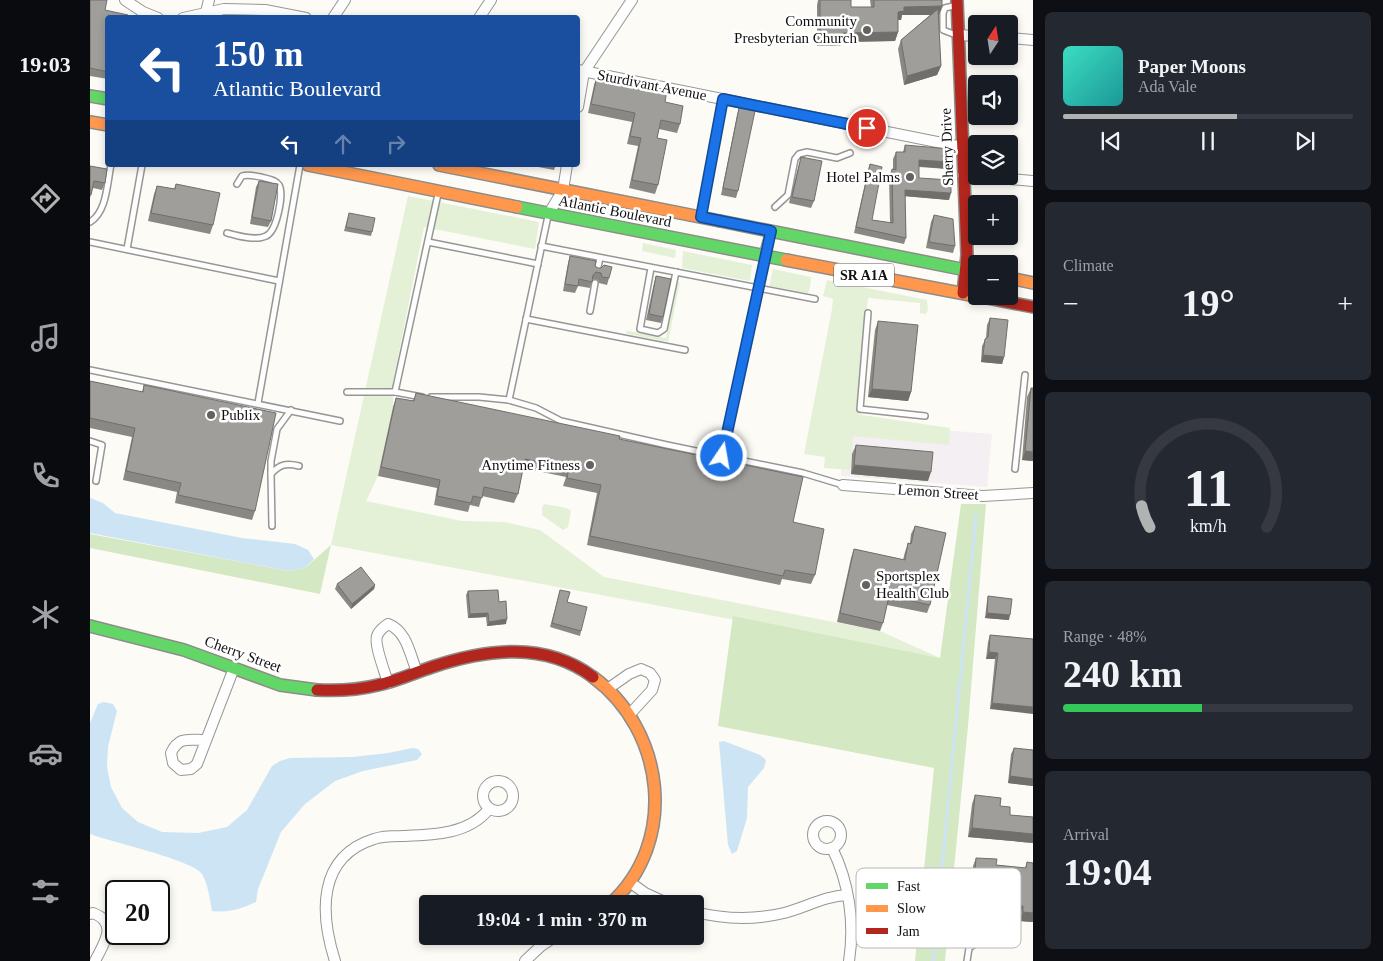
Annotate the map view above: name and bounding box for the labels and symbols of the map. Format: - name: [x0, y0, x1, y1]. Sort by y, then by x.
- place label: Community Presbyterian Church: [734, 13, 857, 46]
- north arrow: [968, 15, 1018, 65]
- marker: Community Presbyterian Church: [861, 24, 873, 36]
- street label: Sturdivant Avenue: [596, 67, 708, 104]
- pin: [846, 107, 888, 149]
- street label: Sherry Drive: [938, 107, 956, 186]
- place label: Hotel Palms: [826, 169, 900, 185]
- marker: Hotel Palms: [904, 171, 916, 183]
- street label: Atlantic Boulevard: [557, 192, 673, 230]
- road number: SR A1A: [834, 264, 894, 286]
- place label: Publix: [221, 407, 261, 423]
- marker: Publix: [205, 409, 217, 421]
- position arrow: [695, 429, 747, 481]
- place label: Anytime Fitness: [481, 457, 580, 473]
- marker: Anytime Fitness: [584, 459, 596, 471]
- street label: Lemon Street: [897, 481, 980, 503]
- place label: Sportsplex Health Club: [876, 568, 949, 601]
- marker: Sportsplex Health Club: [860, 579, 872, 591]
- street label: Cherry Street: [202, 633, 284, 676]
- legend: [856, 868, 1021, 948]
- text: Fast: [897, 879, 920, 894]
- speed limit sign: 20: [105, 880, 170, 945]
- text: Slow: [897, 901, 927, 916]
- text: Jam: [897, 924, 920, 939]

